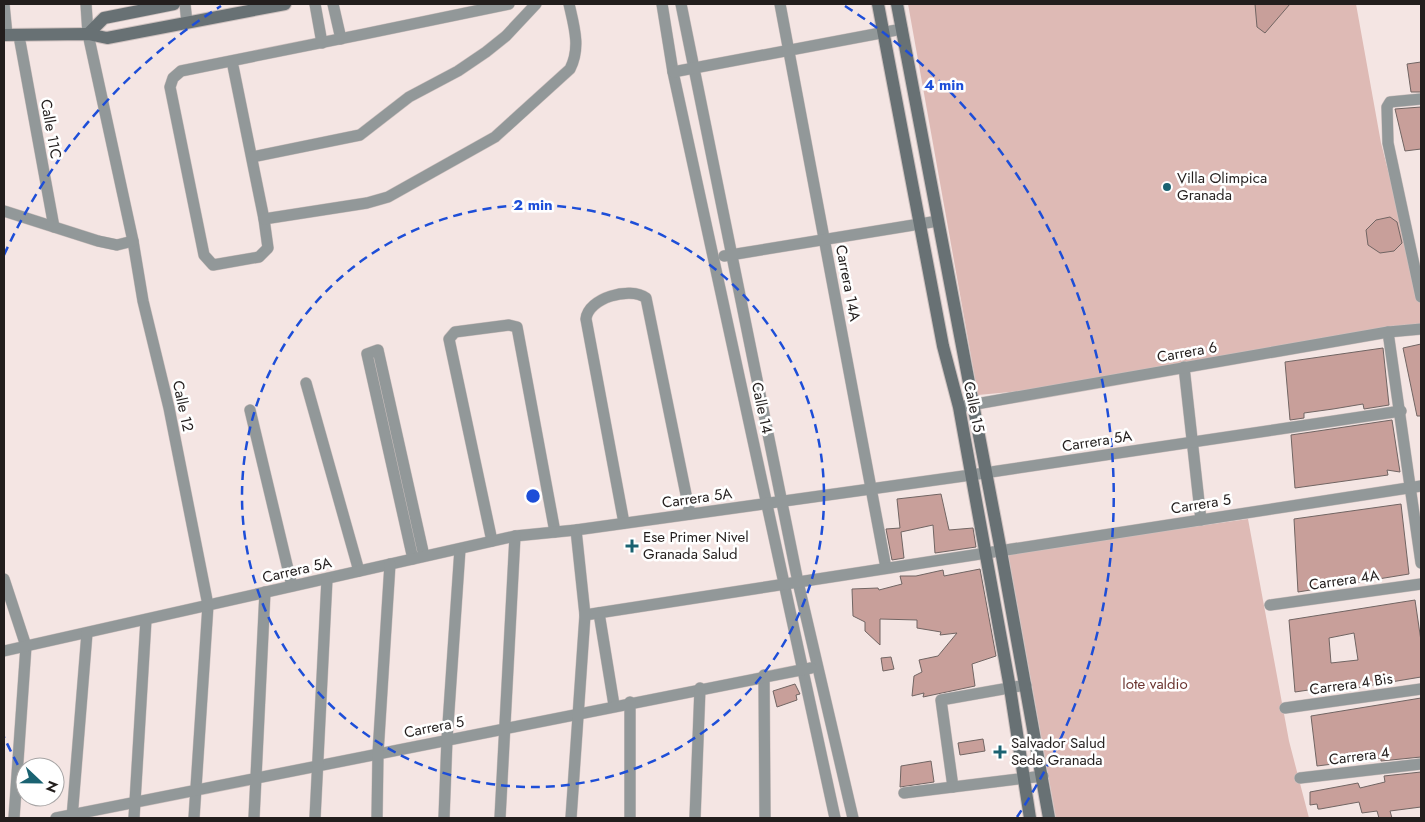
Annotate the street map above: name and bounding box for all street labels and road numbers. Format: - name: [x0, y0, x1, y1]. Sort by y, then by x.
- street label: Calle 11C: [35, 97, 67, 161]
- street label: Carrera 14A: [830, 243, 866, 323]
- street label: Carrera 6: [1155, 336, 1219, 368]
- street label: Calle 12: [167, 378, 199, 434]
- street label: Calle 15: [958, 379, 990, 435]
- street label: Calle 14: [746, 380, 778, 436]
- street label: Carrera 5A: [1060, 425, 1134, 457]
- street label: Carrera 5A: [661, 482, 734, 514]
- street label: Carrera 5: [1169, 488, 1233, 520]
- street label: Carrera 5A: [260, 551, 334, 589]
- street label: Carrera 4A: [1307, 564, 1381, 596]
- street label: Carrera 4 Bis: [1308, 667, 1394, 701]
- street label: Carrera 5: [402, 710, 466, 744]
- street label: Carrera 4: [1327, 741, 1391, 771]

